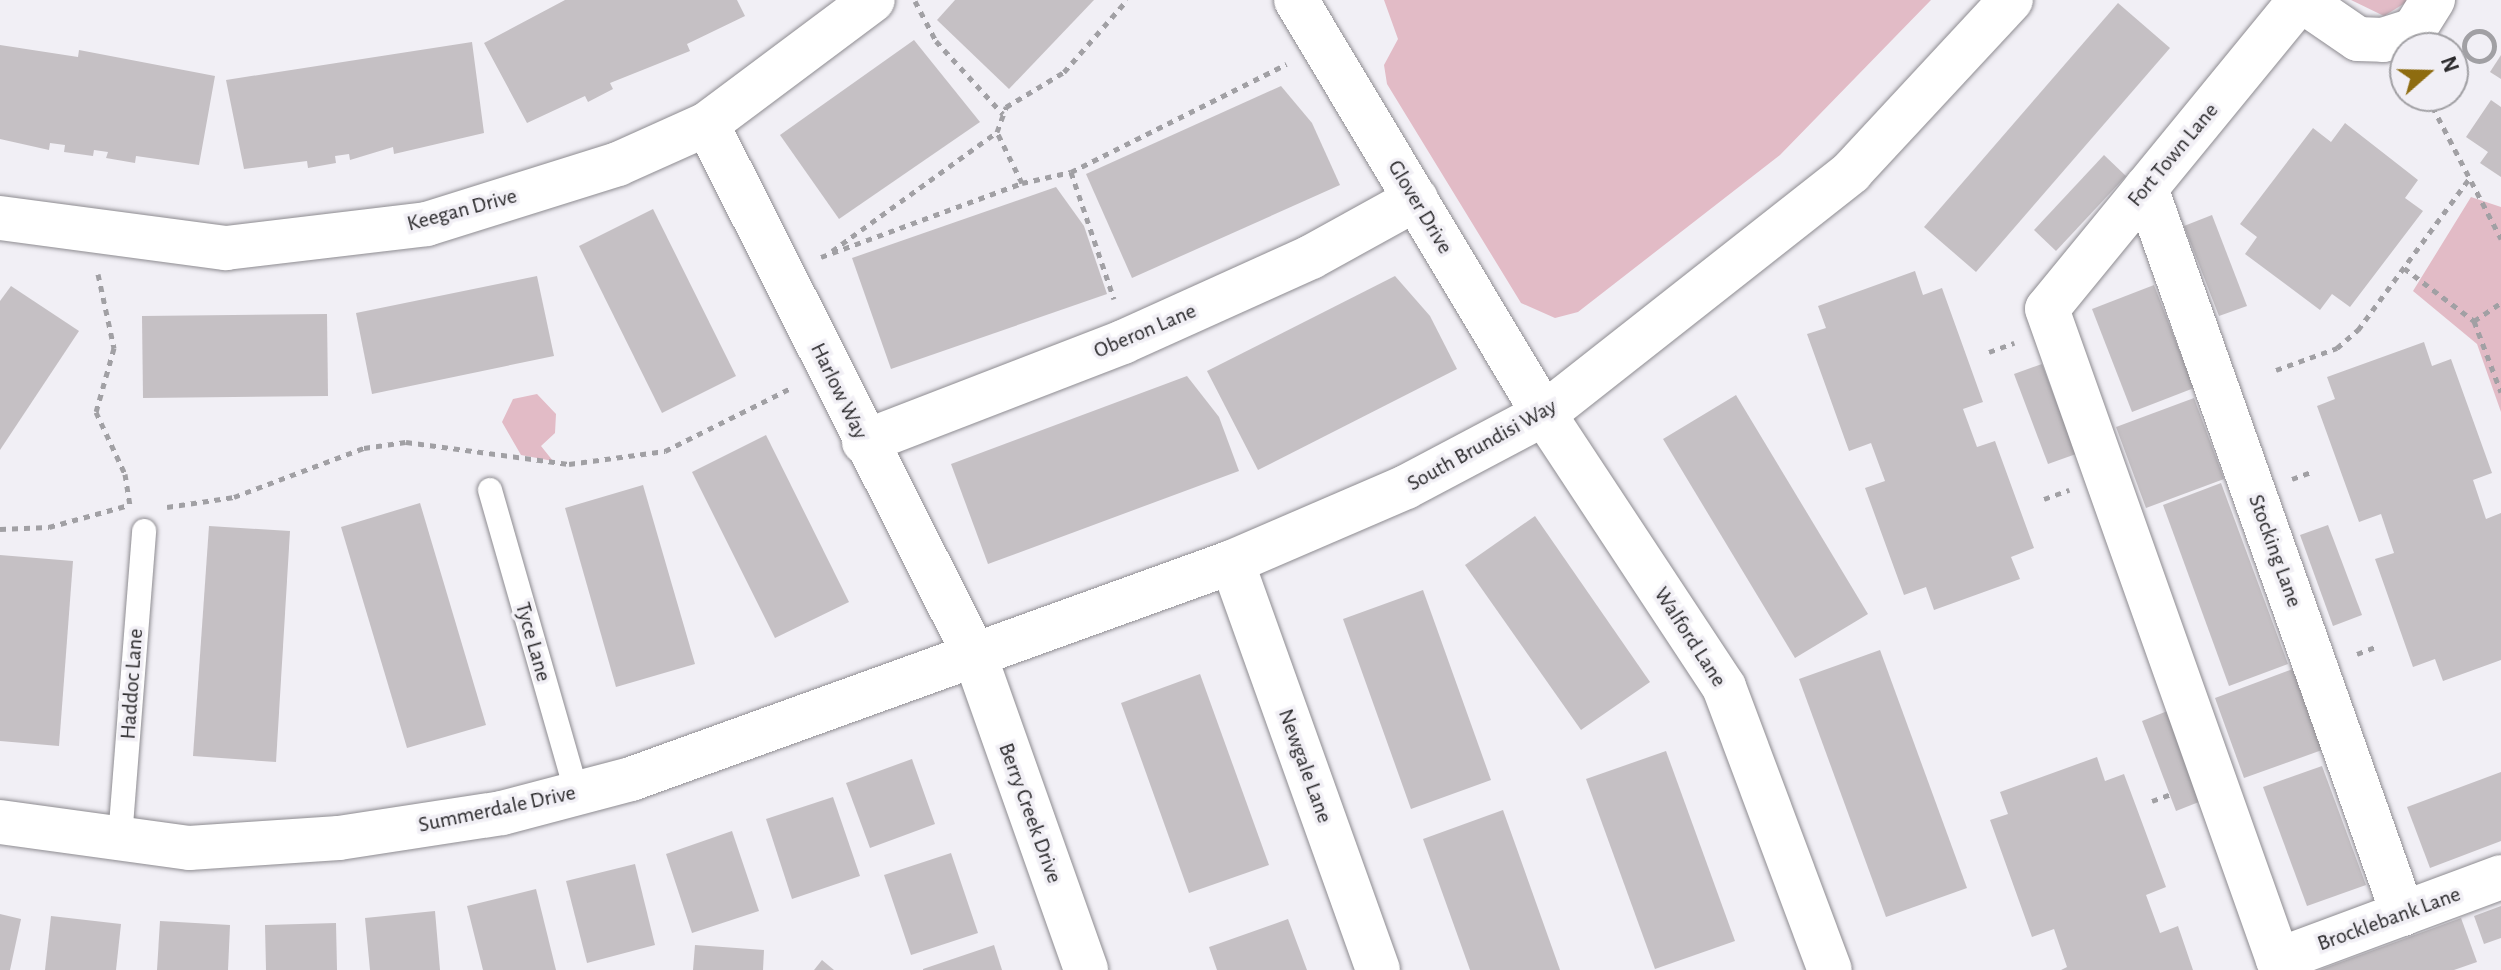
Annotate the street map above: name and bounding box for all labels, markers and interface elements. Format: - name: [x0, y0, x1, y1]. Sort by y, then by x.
- north arrow: [2389, 32, 2469, 112]
- text: N: [2437, 54, 2463, 75]
- street label: Fort Town Lane: [2122, 98, 2224, 212]
- street label: Glover Drive: [1382, 155, 1458, 259]
- street label: Keegan Drive: [404, 183, 520, 237]
- street label: Oberon Lane: [1090, 298, 1200, 364]
- street label: Harlow Way: [804, 339, 874, 443]
- street label: South Brundisi Way: [1403, 393, 1561, 497]
- street label: Stocking Lane: [2242, 491, 2308, 611]
- street label: Walford Lane: [1648, 582, 1732, 692]
- street label: Tyce Lane: [509, 599, 557, 685]
- street label: Haddoc Lane: [115, 628, 149, 740]
- street label: Newgale Lane: [1272, 705, 1338, 827]
- street label: Berry Creek Drive: [992, 739, 1068, 887]
- street label: Summerdale Drive: [416, 779, 578, 839]
- street label: Brocklebank Lane: [2314, 881, 2464, 957]

